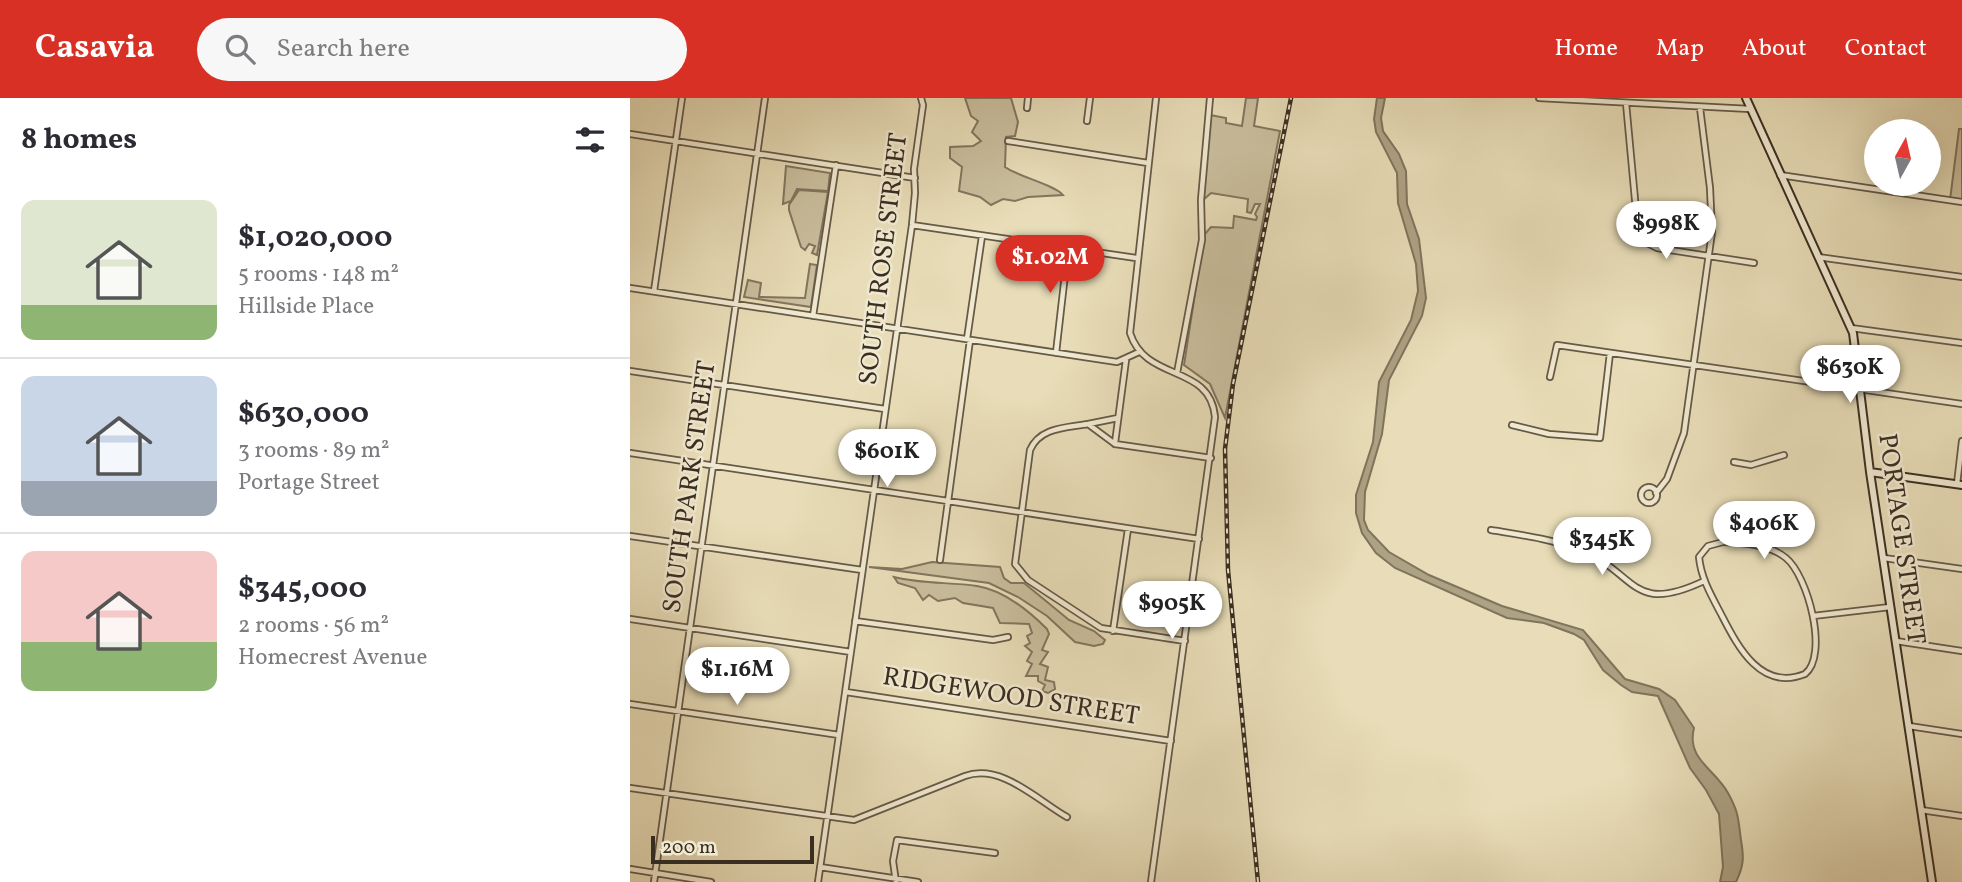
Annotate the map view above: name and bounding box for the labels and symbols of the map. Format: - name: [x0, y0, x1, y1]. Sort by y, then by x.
- north arrow: [1864, 119, 1941, 196]
- street label: SOUTH ROSE STREET: [851, 131, 917, 387]
- pin: $998K: [1617, 202, 1715, 261]
- pin: $1.02M: [993, 236, 1107, 295]
- pin: $630K: [1801, 345, 1899, 405]
- street label: SOUTH PARK STREET: [654, 358, 726, 616]
- pin: $601K: [838, 430, 936, 489]
- street label: PORTAGE STREET: [1868, 431, 1934, 647]
- pin: $406K: [1715, 502, 1813, 561]
- pin: $345K: [1553, 518, 1651, 577]
- pin: $905K: [1123, 582, 1221, 641]
- pin: $1.16M: [680, 648, 794, 707]
- street label: RIDGEWOOD STREET: [880, 659, 1142, 735]
- scale bar: [651, 833, 814, 865]

